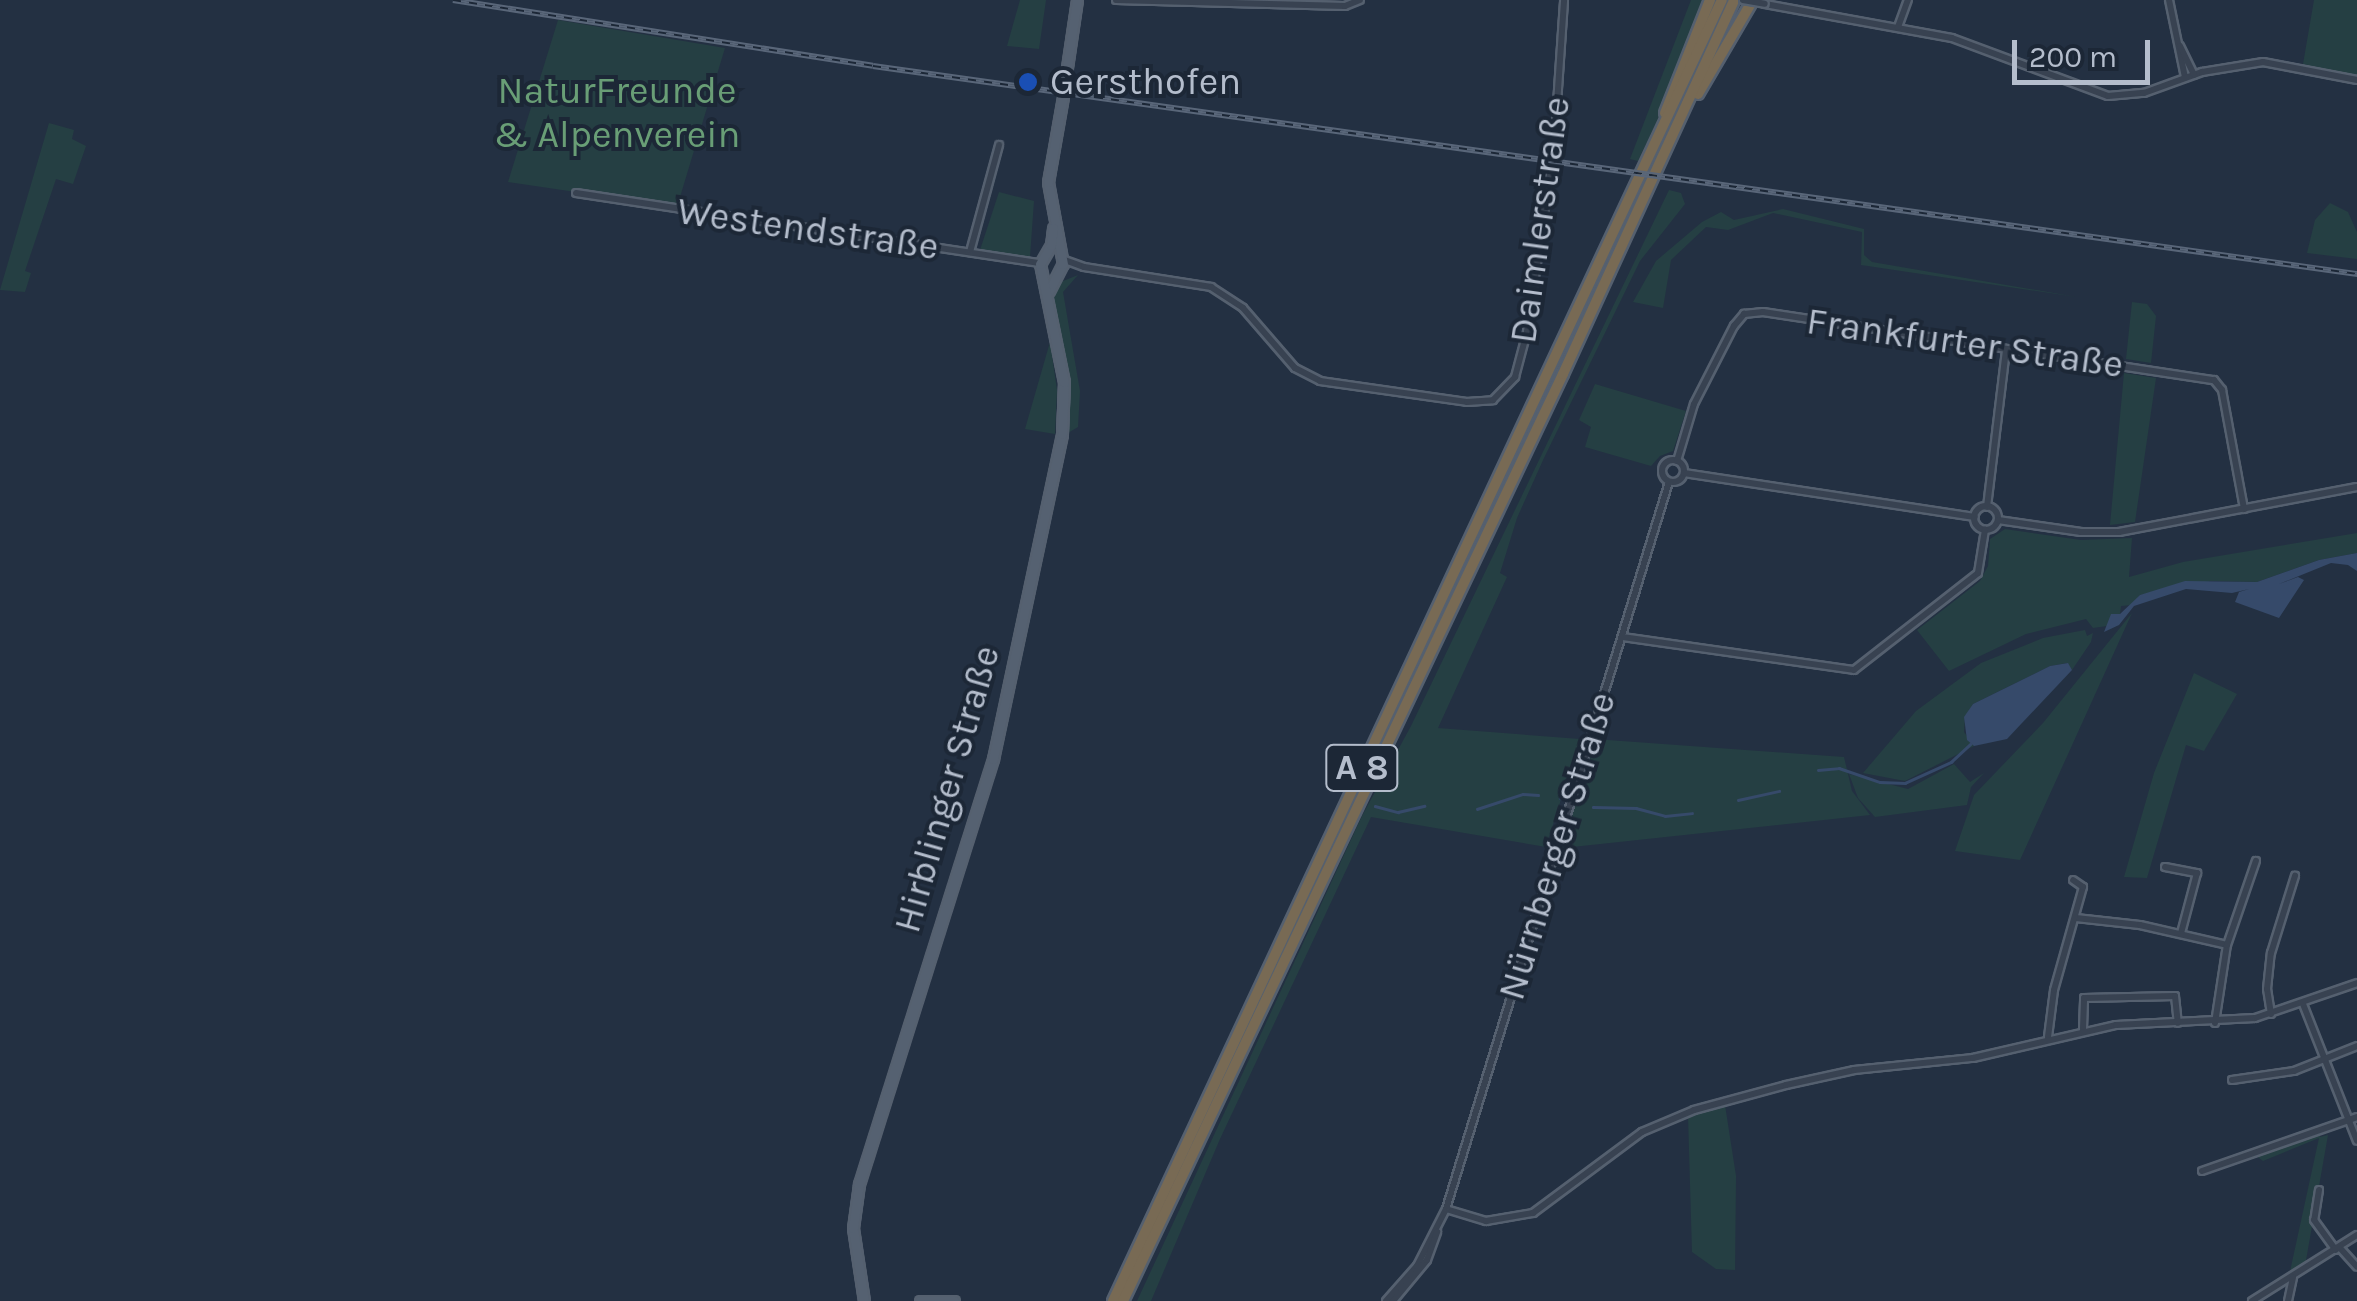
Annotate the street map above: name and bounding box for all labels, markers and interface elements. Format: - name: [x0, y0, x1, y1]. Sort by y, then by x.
- scale bar: [2017, 20, 2154, 82]
- text: 200 m: [2029, 39, 2117, 75]
- place label: Gersthofen: [1050, 59, 1241, 105]
- park label: NaturFreunde & Alpenverein: [493, 68, 741, 157]
- marker: Gersthofen: [1015, 69, 1041, 95]
- street label: Daimlerstraße: [1500, 94, 1580, 346]
- street label: Westendstraße: [674, 188, 942, 270]
- street label: Frankfurter Straße: [1804, 298, 2126, 388]
- street label: Hirblinger Straße: [884, 640, 1010, 938]
- street label: Nürnberger Straße: [1489, 687, 1625, 1005]
- road number: A 8: [1324, 738, 1400, 798]

